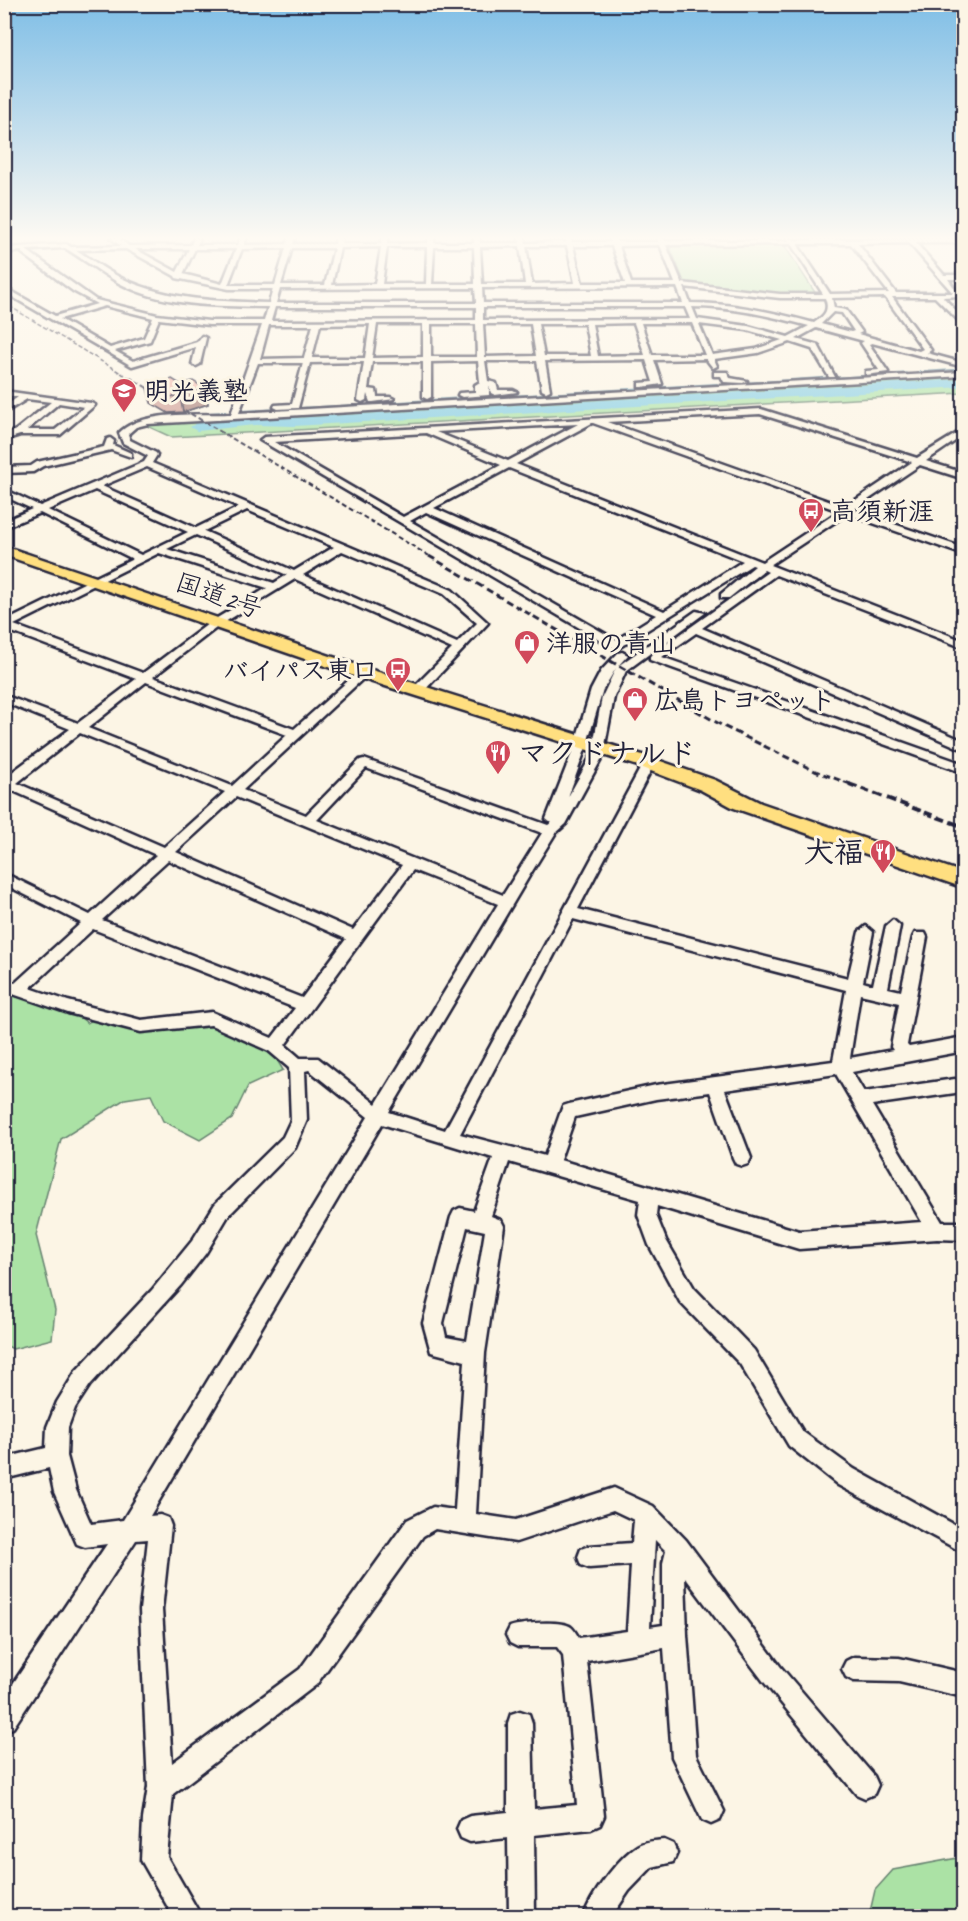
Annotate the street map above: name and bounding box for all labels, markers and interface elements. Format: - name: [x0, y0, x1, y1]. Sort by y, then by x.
- place label: 明光義塾: [144, 375, 248, 408]
- school or university icon: 明光義塾: [109, 376, 139, 414]
- place label: 高須新涯: [830, 495, 934, 528]
- bus stop icon: 高須新涯: [796, 496, 826, 534]
- street label: 国道2号: [171, 565, 267, 626]
- place label: 洋服の青山: [546, 627, 676, 660]
- shop icon: 洋服の青山: [512, 628, 542, 666]
- place label: バイパス東口: [223, 654, 378, 687]
- bus stop icon: バイパス東口: [383, 655, 413, 693]
- place label: 広島トヨペット: [654, 684, 836, 717]
- shop icon: 広島トヨペット: [620, 685, 650, 723]
- place label: マクドナルド: [518, 734, 697, 772]
- restaurant icon: マクドナルド: [483, 738, 513, 776]
- place label: 大福: [804, 833, 864, 871]
- restaurant icon: 大福: [868, 837, 898, 875]

